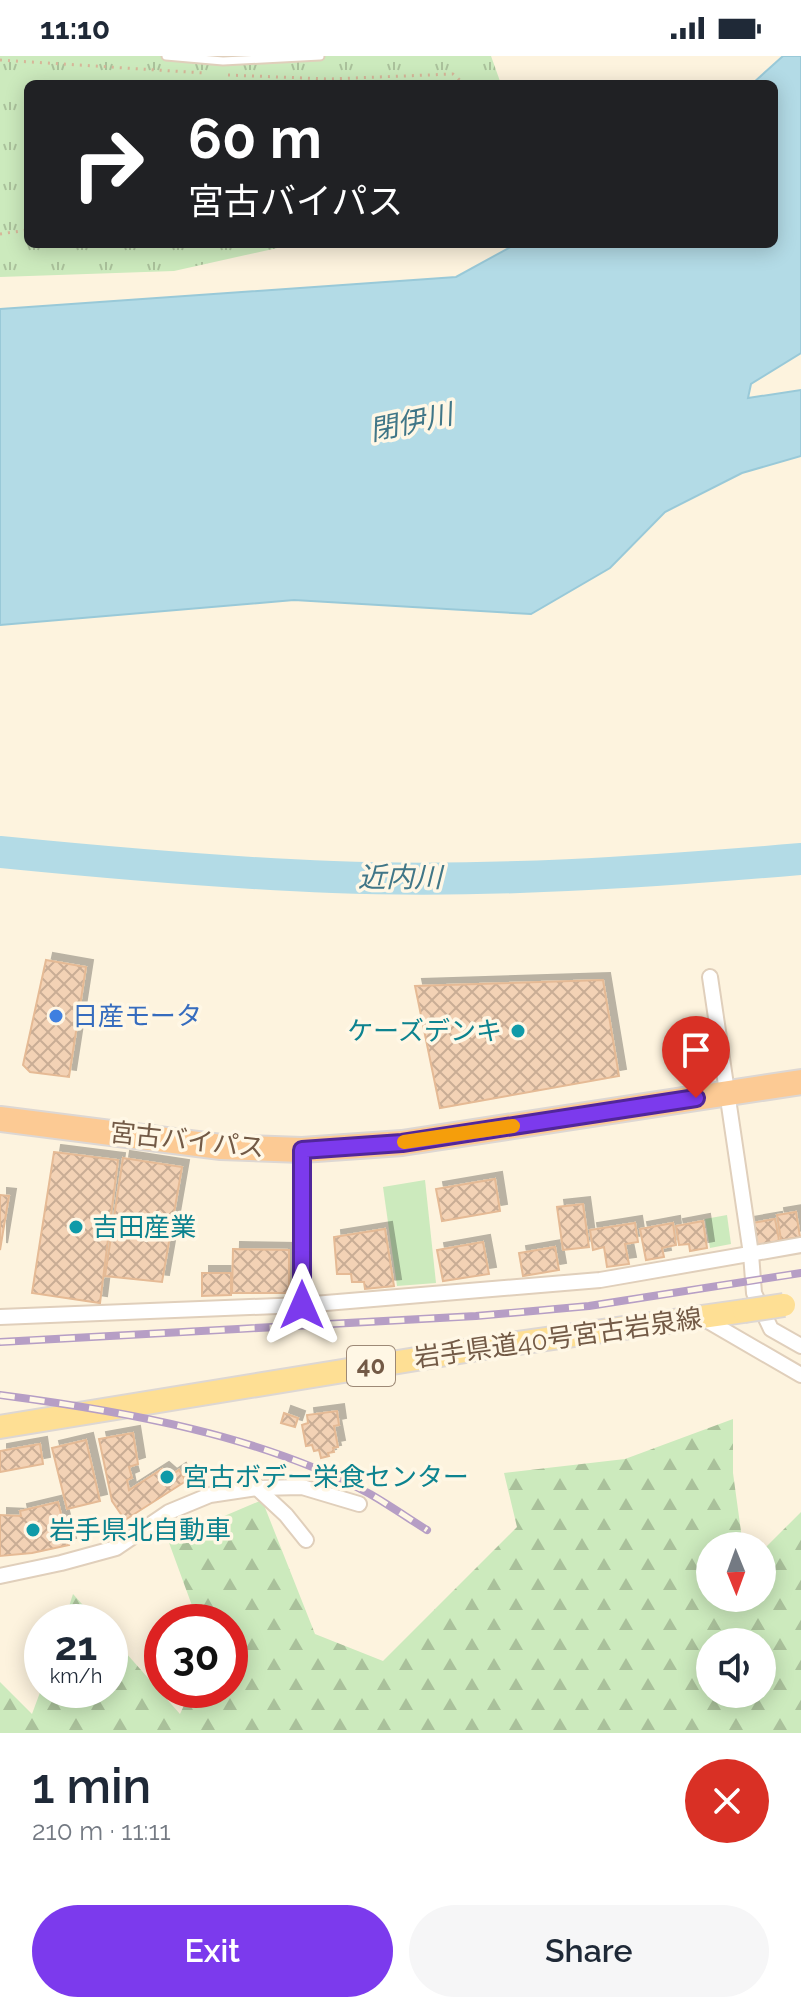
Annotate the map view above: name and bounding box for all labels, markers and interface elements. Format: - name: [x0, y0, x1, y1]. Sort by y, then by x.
- text: 11:10: [40, 11, 110, 46]
- text: 60 m: [188, 105, 322, 171]
- icon: right: [56, 112, 160, 216]
- text: 宮古バイパス: [188, 180, 403, 222]
- water label: 閉伊川: [367, 397, 459, 447]
- water label: 近内川: [358, 861, 445, 894]
- place label: 日産モータ: [72, 1001, 202, 1031]
- marker: 日産モータ: [47, 1007, 65, 1025]
- place label: ケーズデンキ: [347, 1016, 502, 1046]
- pin: [662, 1016, 730, 1098]
- marker: ケーズデンキ: [509, 1022, 527, 1040]
- icon: arrive: [674, 1028, 718, 1072]
- street label: 宮古バイパス: [108, 1117, 266, 1163]
- place label: 吉田産業: [92, 1212, 196, 1242]
- marker: 吉田産業: [67, 1218, 85, 1236]
- position arrow: [260, 1263, 344, 1347]
- street label: 岩手県道40号宮古岩泉線: [412, 1303, 704, 1373]
- road number: 40: [347, 1346, 395, 1386]
- place label: 宮古ボデー栄食センター: [183, 1462, 469, 1492]
- marker: 宮古ボデー栄食センター: [158, 1468, 176, 1486]
- place label: 岩手県北自動車: [49, 1515, 231, 1545]
- marker: 岩手県北自動車: [24, 1521, 42, 1539]
- north arrow: [696, 1532, 776, 1612]
- map controls: [696, 1532, 776, 1708]
- speed limit sign: 30: [144, 1604, 248, 1708]
- text: 21: [55, 1622, 97, 1669]
- button: sound: [696, 1628, 776, 1708]
- text: km/h: [50, 1664, 102, 1688]
- text: 1 min: [32, 1758, 151, 1814]
- button: close: [685, 1759, 769, 1843]
- text: 210 m · 11:11: [32, 1816, 171, 1846]
- button: Exit: [32, 1905, 393, 1997]
- button: Share: [409, 1905, 769, 1997]

